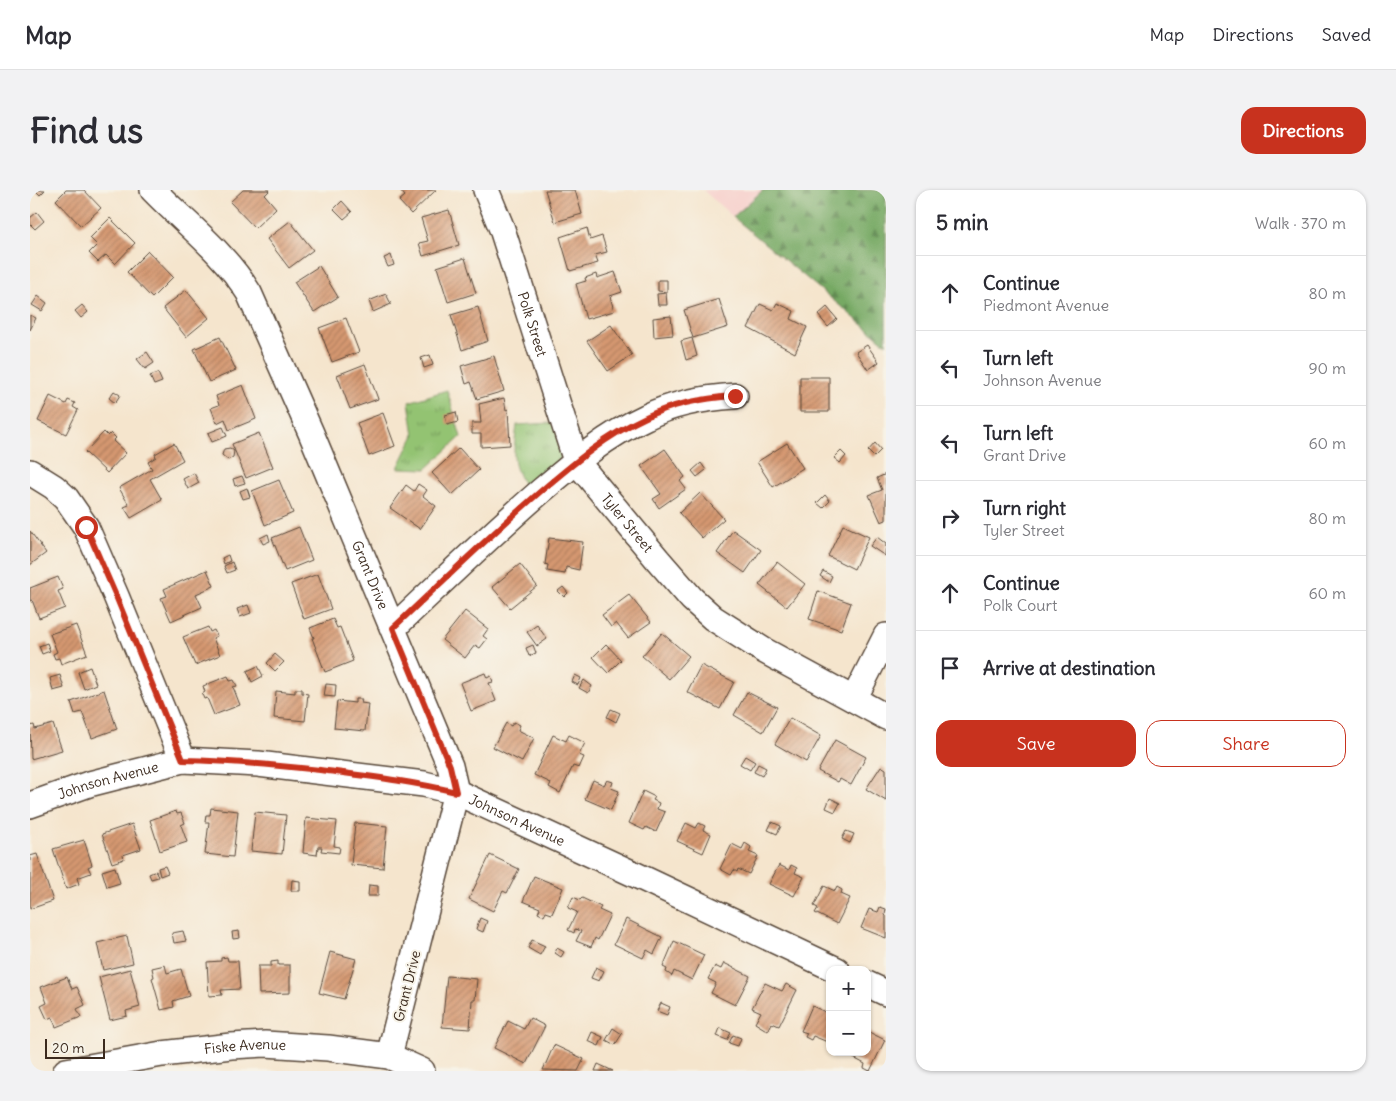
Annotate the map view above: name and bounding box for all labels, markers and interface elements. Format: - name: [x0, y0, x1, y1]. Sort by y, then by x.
- text: Map: [25, 20, 72, 50]
- text: Map: [1149, 23, 1184, 46]
- text: Directions: [1212, 23, 1294, 46]
- text: Saved: [1322, 23, 1371, 46]
- button: Directions: [1241, 107, 1366, 154]
- text: Find us: [30, 108, 143, 152]
- text: 5 min: [936, 209, 988, 236]
- text: Walk · 370 m: [1255, 213, 1346, 233]
- text: Continue: [983, 271, 1060, 295]
- icon: ahead: [936, 279, 964, 307]
- text: 80 m: [1308, 283, 1346, 303]
- street label: Polk Street: [514, 289, 551, 359]
- text: Piedmont Avenue: [983, 295, 1109, 315]
- text: Turn left: [983, 346, 1053, 370]
- icon: left: [936, 354, 964, 382]
- text: 90 m: [1308, 358, 1346, 378]
- text: Johnson Avenue: [983, 370, 1102, 390]
- route end: [724, 385, 747, 408]
- text: Turn left: [983, 421, 1053, 445]
- icon: left: [936, 429, 964, 457]
- text: 60 m: [1308, 433, 1346, 453]
- text: Grant Drive: [983, 445, 1066, 465]
- street label: Tyler Street: [598, 490, 657, 556]
- text: Turn right: [983, 496, 1066, 520]
- icon: right: [936, 504, 964, 532]
- text: 80 m: [1308, 508, 1346, 528]
- route start: [75, 516, 98, 539]
- text: Tyler Street: [983, 520, 1065, 540]
- street label: Grant Drive: [348, 538, 393, 612]
- text: Continue: [983, 571, 1060, 595]
- icon: ahead: [936, 579, 964, 607]
- text: 60 m: [1308, 583, 1346, 603]
- text: Polk Court: [983, 595, 1057, 615]
- icon: arrive: [936, 654, 964, 682]
- text: Arrive at destination: [983, 656, 1156, 680]
- button: Save: [936, 720, 1136, 767]
- button: Share: [1146, 720, 1346, 767]
- street label: Johnson Avenue: [55, 758, 160, 803]
- street label: Johnson Avenue: [466, 790, 568, 850]
- street label: Grant Drive: [389, 948, 425, 1024]
- map controls: [826, 966, 871, 1056]
- button: +: [826, 966, 871, 1011]
- button: −: [826, 1011, 871, 1056]
- street label: Fiske Avenue: [203, 1035, 287, 1058]
- scale bar: [45, 1036, 105, 1059]
- text: 20 m: [52, 1039, 85, 1057]

